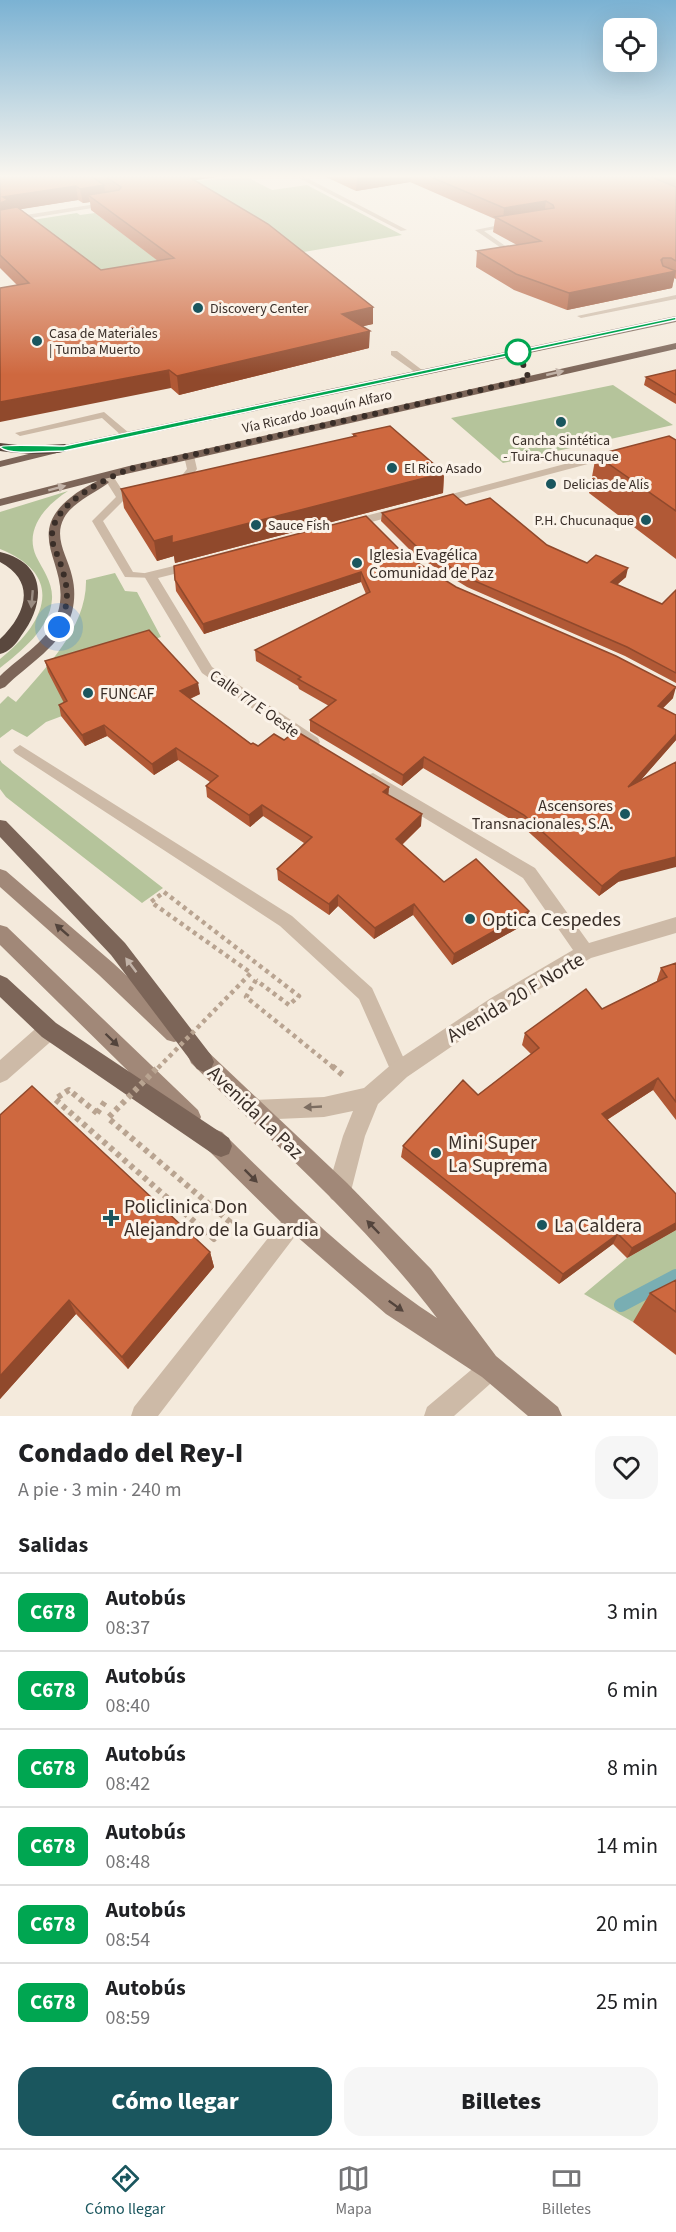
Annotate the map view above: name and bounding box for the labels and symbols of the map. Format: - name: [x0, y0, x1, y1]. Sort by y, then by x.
- place label: Discovery Center: [210, 299, 309, 319]
- marker: Discovery Center: [191, 301, 205, 315]
- place label: Casa de Materiales | Tumba Muerto: [49, 324, 158, 360]
- marker: Casa de Materiales | Tumba Muerto: [30, 334, 44, 348]
- unlabelled marker: [505, 339, 531, 365]
- one-way arrow: [546, 368, 565, 377]
- street label: Vía Ricardo Joaquín Alfaro: [240, 385, 394, 439]
- marker: Cancha Sintética - Tuira-Chucunaque: [554, 415, 568, 429]
- place label: Cancha Sintética - Tuira-Chucunaque: [503, 431, 619, 467]
- place label: El Rico Asado: [404, 459, 482, 479]
- marker: El Rico Asado: [385, 461, 399, 475]
- place label: Delicias de Alis: [563, 475, 649, 495]
- marker: Delicias de Alis: [544, 477, 558, 491]
- one-way arrow: [47, 483, 66, 493]
- place label: P.H. Chucunaque: [534, 511, 634, 531]
- marker: P.H. Chucunaque: [639, 513, 653, 527]
- place label: Sauce Fish: [268, 516, 330, 536]
- marker: Sauce Fish: [249, 518, 263, 532]
- place label: Iglesia Evagélica Comunidad de Paz: [369, 544, 494, 584]
- marker: Iglesia Evagélica Comunidad de Paz: [350, 556, 364, 570]
- one-way arrow: [27, 589, 37, 608]
- your location: [44, 612, 74, 642]
- street label: Calle 77 E Oeste: [205, 665, 304, 743]
- place label: FUNCAF: [100, 683, 154, 705]
- marker: FUNCAF: [81, 686, 95, 700]
- place label: Ascensores Transnacionales, S.A.: [472, 795, 613, 835]
- marker: Ascensores Transnacionales, S.A.: [618, 807, 632, 821]
- place label: Optica Cespedes: [482, 906, 621, 934]
- marker: Optica Cespedes: [463, 912, 477, 926]
- one-way arrow: [55, 924, 70, 937]
- street label: Avenida 20 F Norte: [442, 946, 590, 1050]
- one-way arrow: [125, 958, 137, 973]
- one-way arrow: [104, 1033, 119, 1047]
- street label: Avenida La Paz: [201, 1060, 310, 1166]
- one-way arrow: [303, 1103, 322, 1112]
- place label: Mini Super La Suprema: [448, 1129, 548, 1180]
- marker: Mini Super La Suprema: [429, 1146, 443, 1160]
- one-way arrow: [244, 1169, 258, 1184]
- place label: Policlinica Don Alejandro de la Guardia: [124, 1193, 319, 1244]
- marker: Policlinica Don Alejandro de la Guardia: [102, 1209, 120, 1227]
- place label: La Caldera: [554, 1212, 642, 1240]
- marker: La Caldera: [535, 1218, 549, 1232]
- one-way arrow: [366, 1219, 380, 1234]
- one-way arrow: [388, 1300, 404, 1312]

